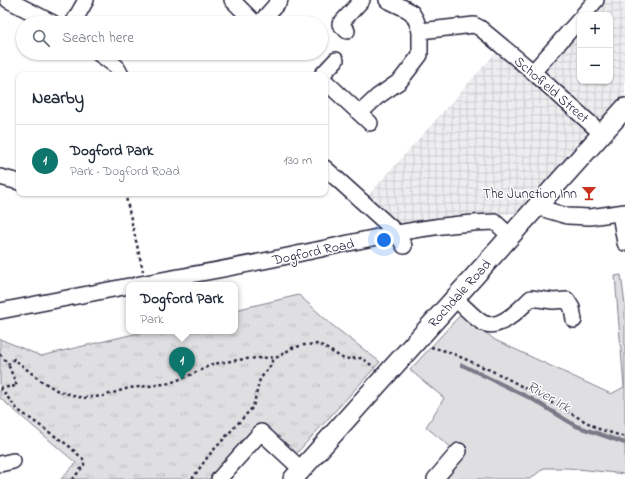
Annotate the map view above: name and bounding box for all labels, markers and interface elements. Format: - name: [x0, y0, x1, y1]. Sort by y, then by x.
- map controls: [577, 12, 613, 84]
- button: +: [577, 12, 613, 48]
- search box: [16, 16, 328, 60]
- icon: search: [30, 27, 52, 49]
- text: Search here: [62, 27, 134, 49]
- button: −: [577, 48, 613, 84]
- street label: Schofield Street: [509, 52, 593, 129]
- text: Nearby: [32, 86, 84, 111]
- text: Dogford Park: [70, 140, 153, 162]
- text: 1: [43, 151, 47, 170]
- text: 130 m: [284, 151, 312, 170]
- text: Park · Dogford Road: [70, 162, 180, 181]
- place label: The Junction Inn: [483, 184, 577, 205]
- bar icon: The Junction Inn: [580, 184, 598, 202]
- your location: [374, 230, 394, 250]
- street label: Dogford Road: [270, 234, 356, 273]
- street label: Rochdale Road: [424, 255, 497, 333]
- popup: [126, 282, 238, 334]
- text: Dogford Park: [140, 288, 224, 310]
- text: Park: [140, 310, 164, 329]
- pin: 1: [169, 347, 195, 380]
- water label: River Irk: [523, 376, 576, 419]

